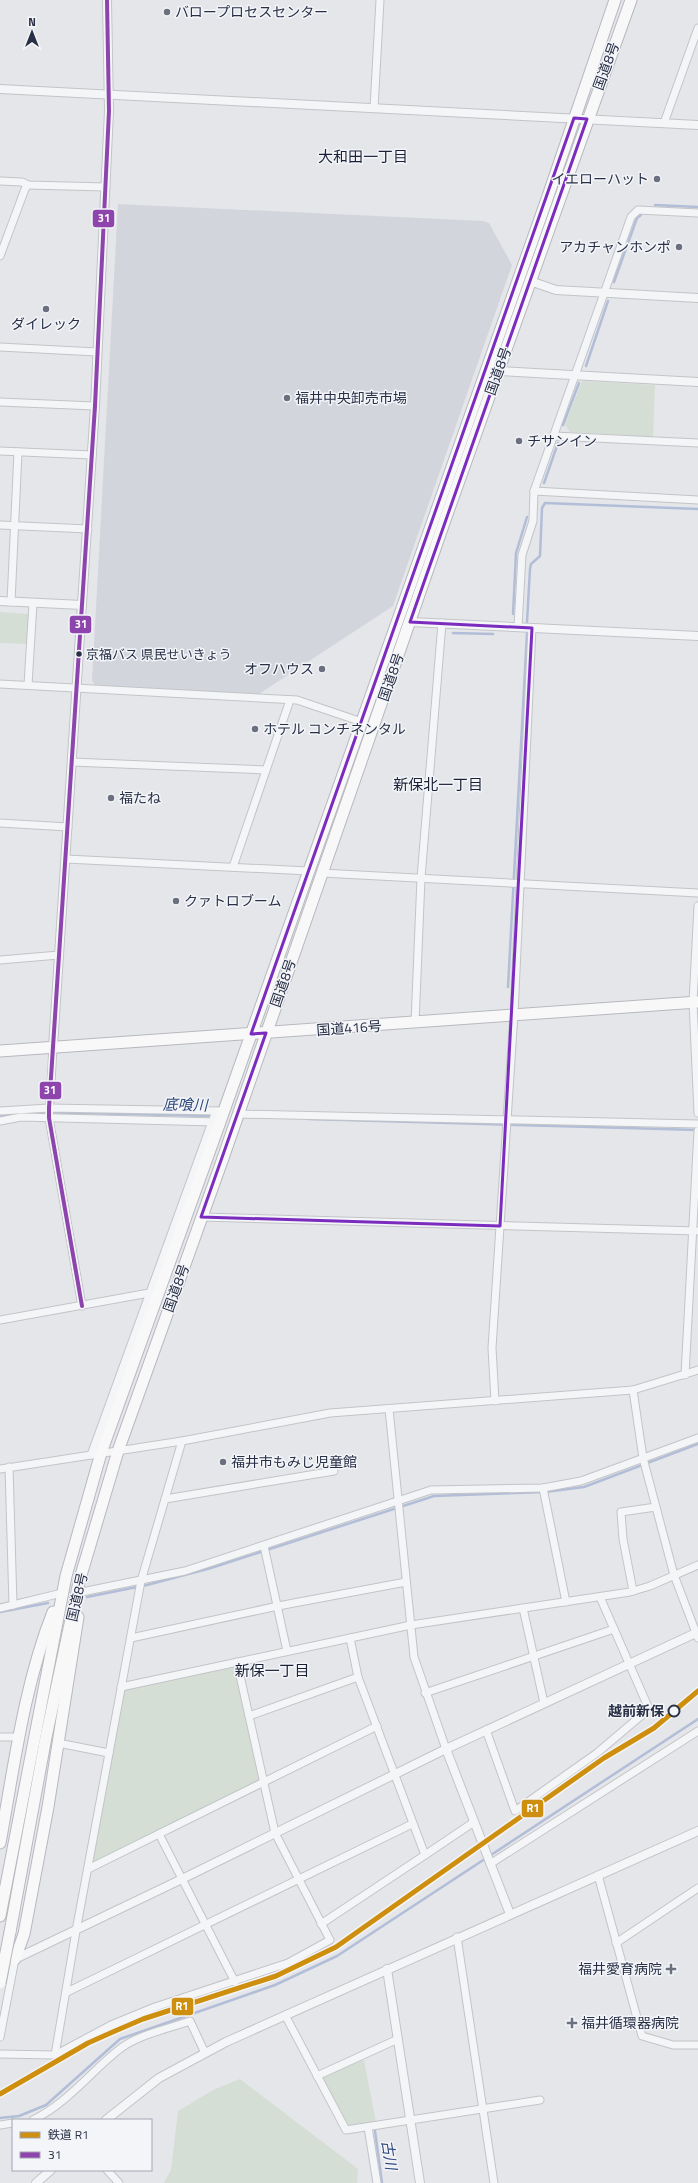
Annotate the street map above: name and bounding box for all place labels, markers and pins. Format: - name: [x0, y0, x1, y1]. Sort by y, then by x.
- place label: バロープロセスセンター: [175, 1, 328, 22]
- marker: バロープロセスセンター: [162, 7, 172, 17]
- place label: イエローハット: [551, 168, 649, 189]
- marker: イエローハット: [652, 174, 662, 184]
- place label: アカチャンホンポ: [559, 236, 671, 257]
- marker: アカチャンホンポ: [674, 242, 684, 252]
- marker: ダイレック: [41, 304, 51, 314]
- place label: ダイレック: [11, 313, 81, 334]
- place label: 福井中央卸売市場: [295, 387, 407, 408]
- marker: 福井中央卸売市場: [282, 393, 292, 403]
- place label: チサンイン: [527, 430, 597, 451]
- marker: チサンイン: [514, 436, 524, 446]
- place label: 京福バス 県民せいきょう: [86, 644, 232, 664]
- marker: 京福バス 県民せいきょう: [74, 649, 84, 659]
- place label: オフハウス: [244, 658, 314, 679]
- marker: オフハウス: [317, 664, 327, 674]
- place label: ホテル コンチネンタル: [263, 718, 406, 739]
- marker: ホテル コンチネンタル: [250, 724, 260, 734]
- place label: 福たね: [119, 787, 161, 808]
- marker: 福たね: [106, 793, 116, 803]
- place label: クァトロブーム: [184, 890, 282, 911]
- marker: クァトロブーム: [171, 896, 181, 906]
- place label: 福井市もみじ児童館: [231, 1451, 357, 1472]
- marker: 福井市もみじ児童館: [218, 1457, 228, 1467]
- place label: 越前新保: [608, 1700, 664, 1721]
- marker: 越前新保: [667, 1704, 681, 1718]
- place label: 福井愛育病院: [578, 1958, 662, 1979]
- marker: 福井愛育病院: [665, 1963, 677, 1975]
- place label: 福井循環器病院: [581, 2012, 679, 2033]
- marker: 福井循環器病院: [566, 2017, 578, 2029]

